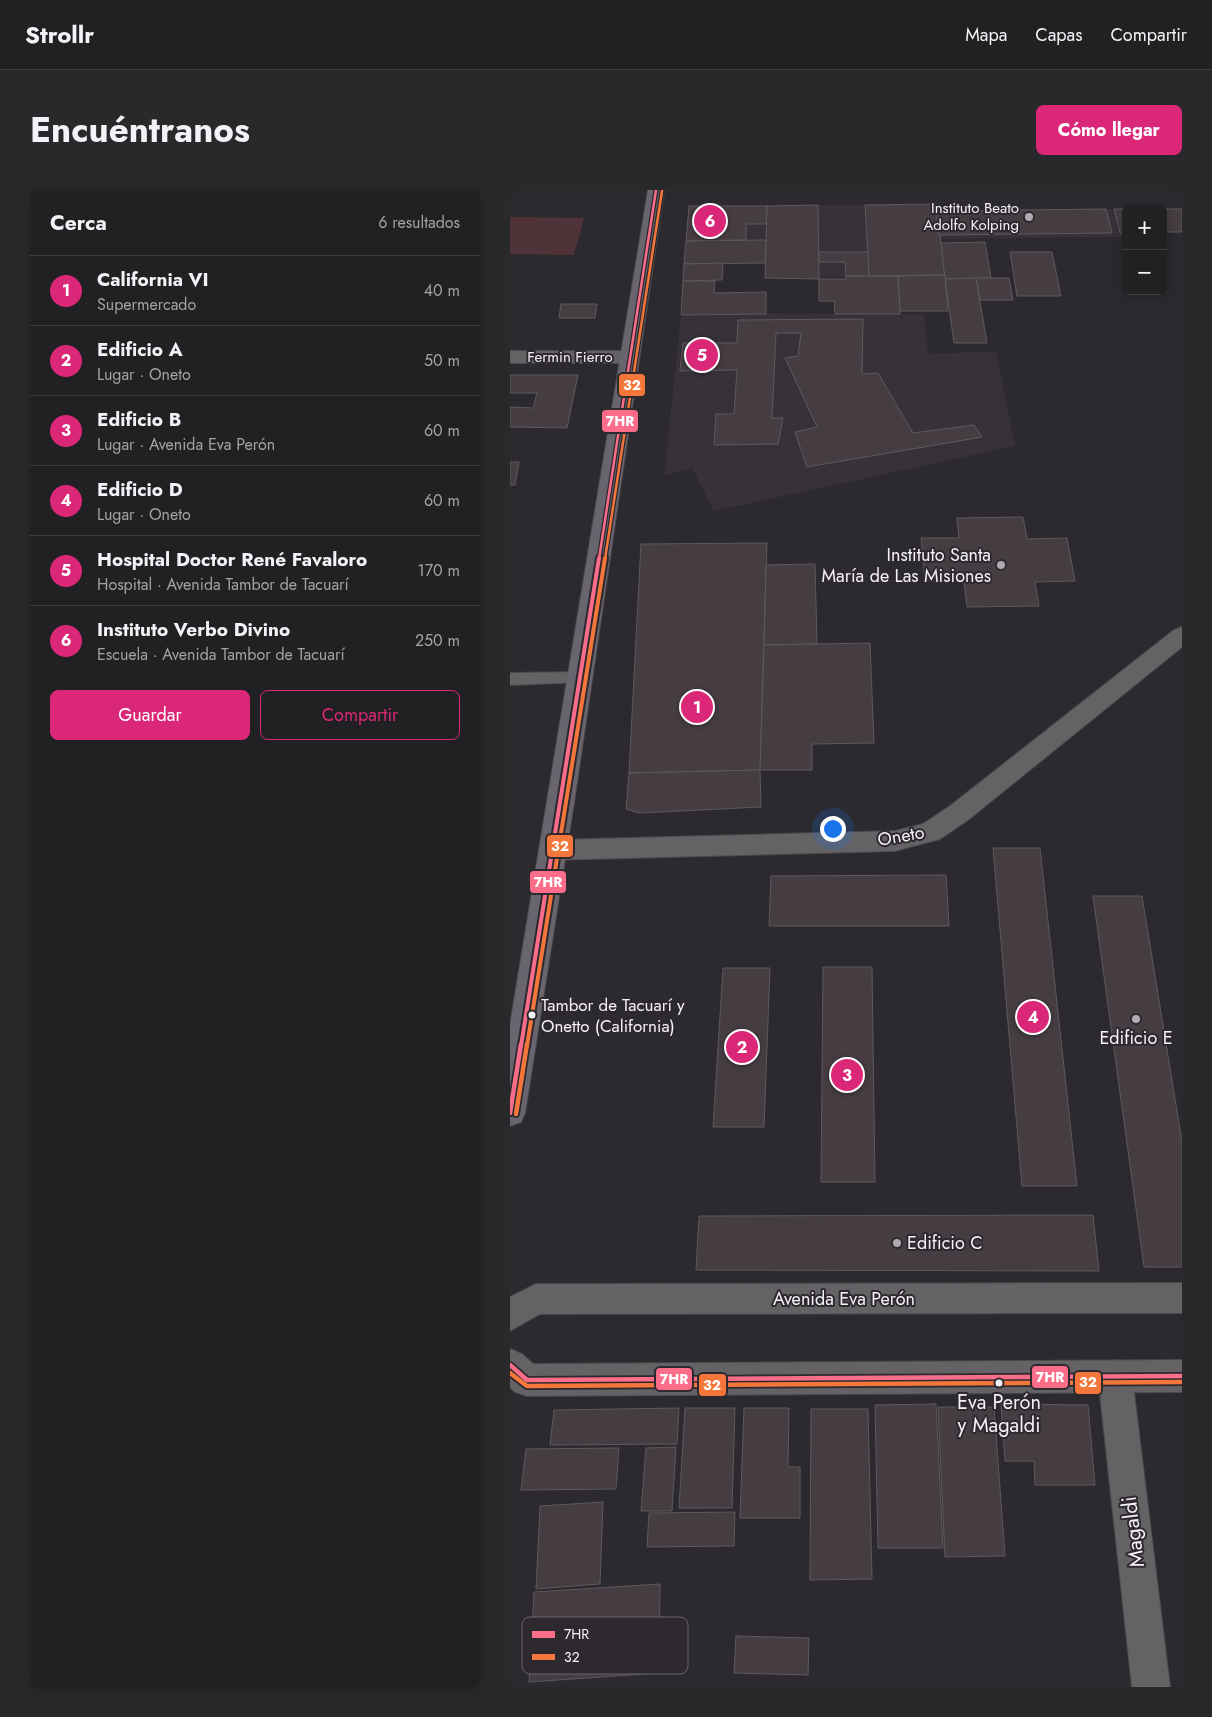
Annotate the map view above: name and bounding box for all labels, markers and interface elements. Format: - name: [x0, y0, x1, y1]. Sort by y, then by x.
- text: Strollr: [25, 17, 94, 52]
- text: Mapa: [965, 22, 1007, 48]
- text: Capas: [1035, 22, 1083, 48]
- text: Compartir: [1111, 22, 1187, 48]
- text: Encuéntranos: [30, 105, 250, 155]
- button: Cómo llegar: [1036, 105, 1182, 155]
- place label: Instituto Beato Adolfo Kolping: [923, 197, 1019, 236]
- pin: 6: [694, 202, 726, 240]
- map controls: [1122, 205, 1167, 295]
- button: +: [1122, 205, 1167, 250]
- text: Cerca: [50, 208, 107, 238]
- text: 6 resultados: [378, 211, 460, 234]
- marker: Instituto Beato Adolfo Kolping: [1023, 211, 1035, 223]
- button: −: [1122, 250, 1167, 295]
- text: California VI: [97, 266, 209, 293]
- text: 1: [62, 279, 70, 302]
- text: 40 m: [424, 279, 460, 302]
- text: Supermercado: [97, 293, 196, 316]
- text: Edificio A: [97, 336, 183, 363]
- pin: 5: [686, 336, 718, 374]
- street label: Fermin Fierro: [527, 346, 613, 368]
- text: 2: [61, 349, 71, 372]
- text: 50 m: [424, 349, 460, 372]
- text: Lugar · Oneto: [97, 363, 191, 386]
- line badge: 32: [618, 373, 646, 397]
- text: 32: [623, 375, 641, 395]
- text: Edificio B: [97, 406, 181, 433]
- line badge: 7HR: [601, 409, 639, 433]
- text: 7HR: [606, 411, 634, 431]
- text: 3: [61, 419, 71, 442]
- text: 60 m: [424, 419, 460, 442]
- text: Lugar · Avenida Eva Perón: [97, 433, 275, 456]
- text: Edificio D: [97, 476, 183, 503]
- text: 4: [60, 489, 72, 512]
- text: 60 m: [424, 489, 460, 512]
- text: Lugar · Oneto: [97, 503, 191, 526]
- place label: Instituto Santa María de Las Misiones: [822, 542, 991, 589]
- text: Hospital Doctor René Favaloro: [97, 546, 367, 573]
- text: 5: [61, 559, 71, 582]
- text: 170 m: [418, 559, 460, 582]
- marker: Instituto Santa María de Las Misiones: [995, 559, 1007, 571]
- text: Hospital · Avenida Tambor de Tacuarí: [97, 573, 349, 596]
- text: Instituto Verbo Divino: [97, 616, 290, 643]
- text: 6: [61, 629, 71, 652]
- text: 250 m: [415, 629, 460, 652]
- text: Escuela · Avenida Tambor de Tacuarí: [97, 643, 345, 666]
- pin: 1: [681, 688, 713, 726]
- button: Guardar: [50, 690, 250, 740]
- button: Compartir: [260, 690, 460, 740]
- your location: [820, 816, 846, 842]
- street label: Oneto: [876, 819, 927, 853]
- line badge: 32: [546, 834, 574, 858]
- text: 32: [551, 836, 569, 856]
- line badge: 7HR: [529, 870, 567, 894]
- text: 7HR: [534, 872, 562, 892]
- place label: Tambor de Tacuarí y Onetto (California): [541, 993, 685, 1038]
- pin: 4: [1017, 998, 1049, 1036]
- marker: Tambor de Tacuarí y Onetto (California): [527, 1010, 537, 1020]
- marker: Edificio E: [1130, 1013, 1142, 1025]
- place label: Edificio E: [1099, 1025, 1173, 1051]
- pin: 2: [726, 1028, 758, 1066]
- pin: 3: [831, 1056, 863, 1094]
- place label: Edificio C: [907, 1230, 983, 1256]
- marker: Edificio C: [891, 1237, 903, 1249]
- street label: Avenida Eva Perón: [773, 1286, 915, 1312]
- line badge: 7HR: [1031, 1365, 1069, 1389]
- line badge: 7HR: [655, 1367, 693, 1391]
- text: 7HR: [1036, 1367, 1064, 1387]
- text: 7HR: [660, 1369, 688, 1389]
- line badge: 32: [1074, 1371, 1102, 1395]
- text: 32: [1079, 1372, 1097, 1392]
- line badge: 32: [698, 1373, 727, 1397]
- text: 32: [703, 1375, 721, 1395]
- marker: Eva Perón y Magaldi: [994, 1378, 1004, 1388]
- place label: Eva Perón y Magaldi: [957, 1388, 1041, 1440]
- street label: Magaldi: [1114, 1495, 1152, 1569]
- legend: [522, 1617, 688, 1674]
- text: 7HR: [564, 1624, 589, 1644]
- text: 32: [564, 1647, 580, 1667]

